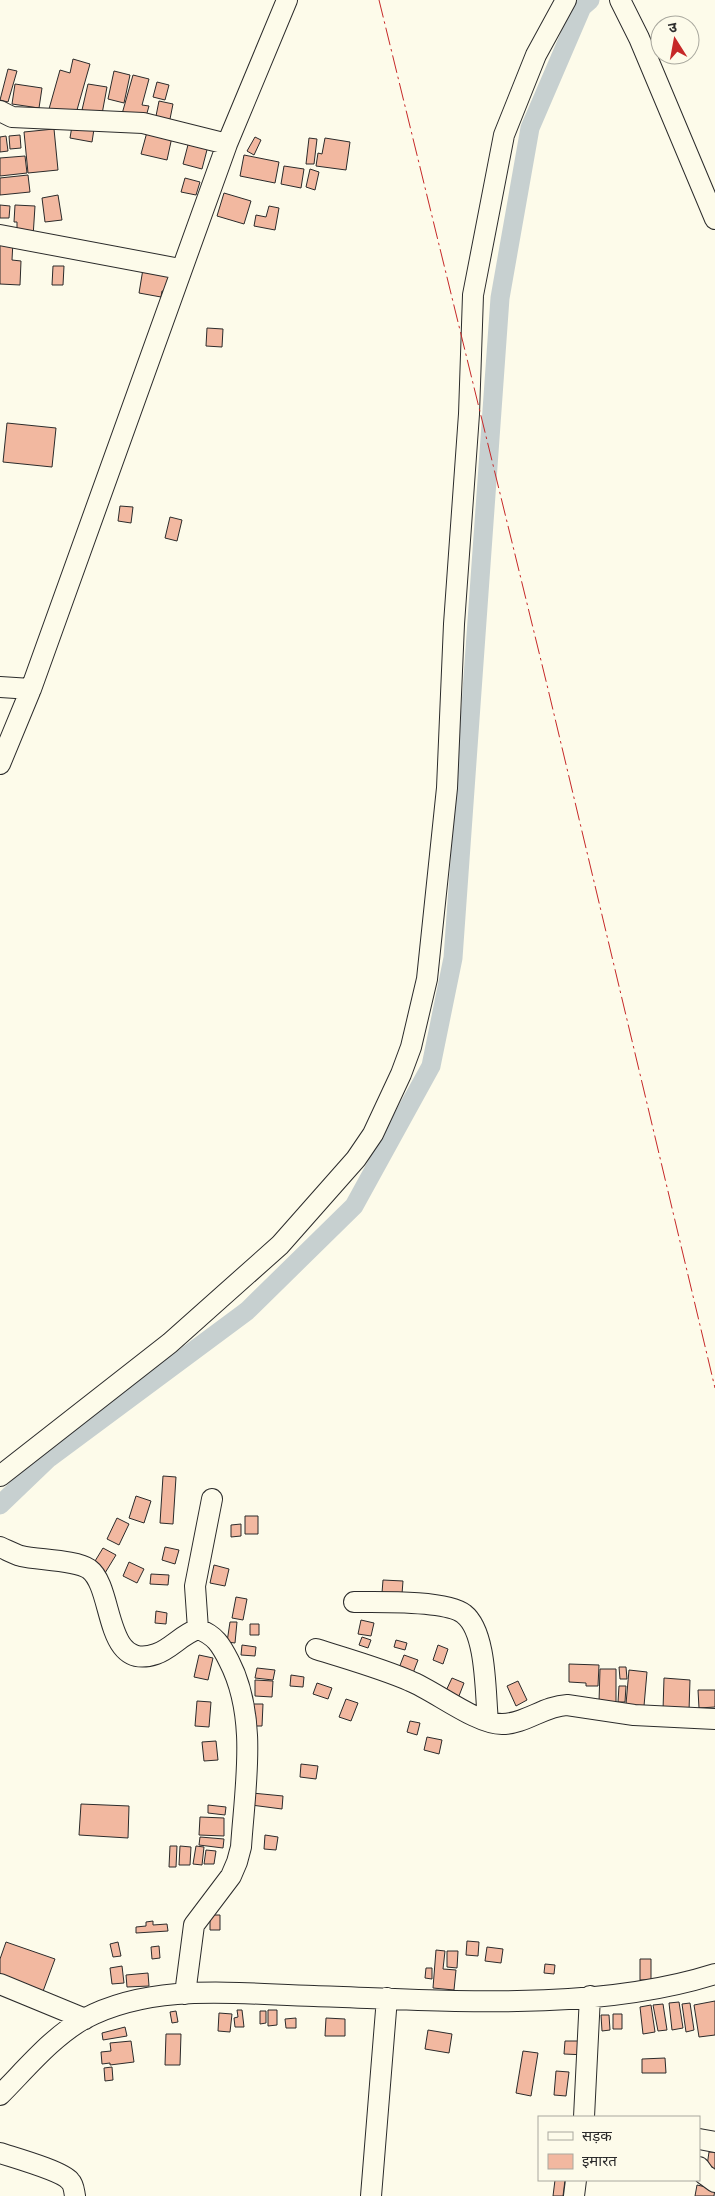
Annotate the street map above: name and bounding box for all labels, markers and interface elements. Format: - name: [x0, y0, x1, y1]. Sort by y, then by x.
- north arrow: [650, 15, 700, 65]
- text: उ: [667, 18, 679, 36]
- legend: [538, 2116, 700, 2181]
- text: सड़क: [582, 2127, 612, 2144]
- text: इमारत: [582, 2152, 617, 2169]

